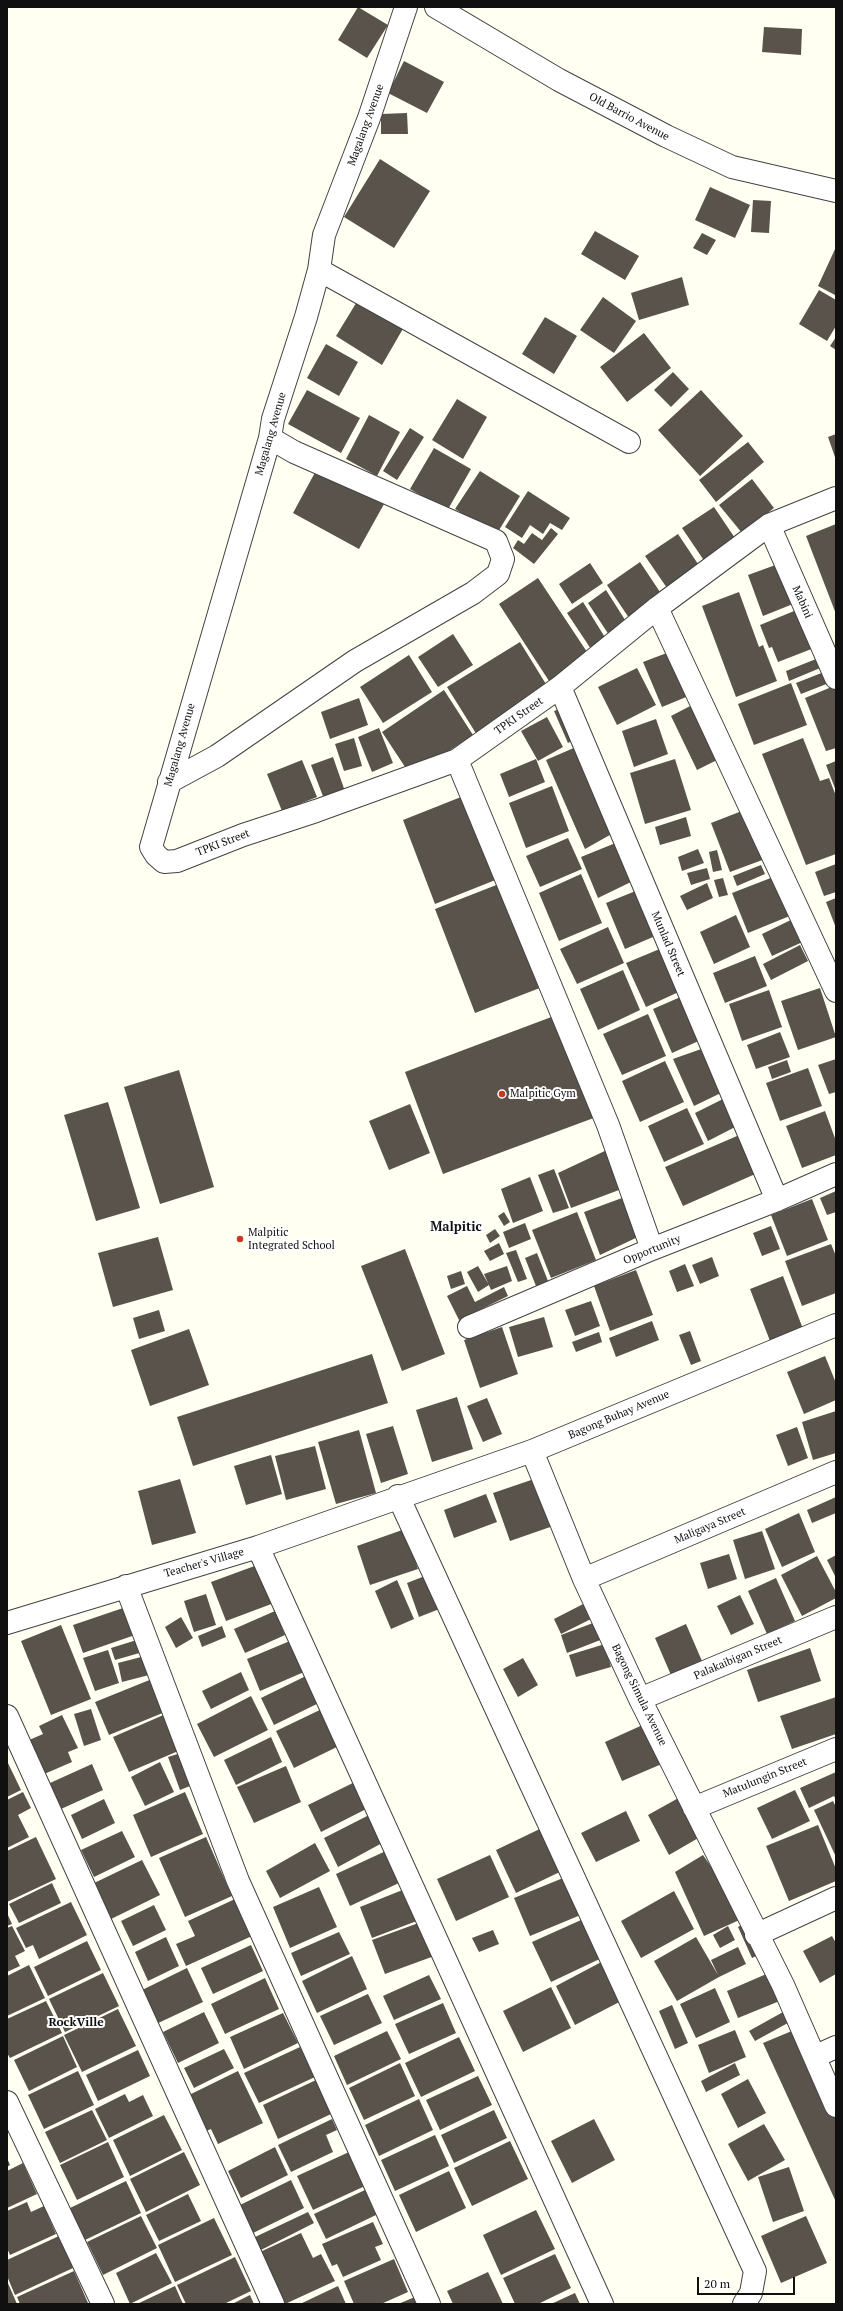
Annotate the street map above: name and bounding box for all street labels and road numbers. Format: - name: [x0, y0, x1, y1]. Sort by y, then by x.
- street label: Magalang Avenue: [345, 82, 387, 168]
- street label: Old Barrio Avenue: [587, 90, 671, 144]
- street label: Magalang Avenue: [253, 391, 289, 477]
- street label: Mabini: [789, 584, 815, 620]
- street label: TPKI Street: [492, 694, 546, 738]
- street label: Magalang Avenue: [162, 702, 198, 788]
- street label: TPKI Street: [194, 827, 252, 859]
- street label: Munlad Street: [648, 909, 688, 979]
- street label: Opportunity: [621, 1232, 683, 1268]
- street label: Bagong Buhay Avenue: [566, 1388, 672, 1442]
- street label: Maligaya Street: [672, 1505, 748, 1547]
- street label: Teacher's Village: [163, 1545, 245, 1581]
- street label: Palakaibigan Street: [692, 1633, 784, 1683]
- street label: Bagong Simula Avenue: [609, 1642, 669, 1748]
- street label: Matulungin Street: [721, 1755, 809, 1801]

